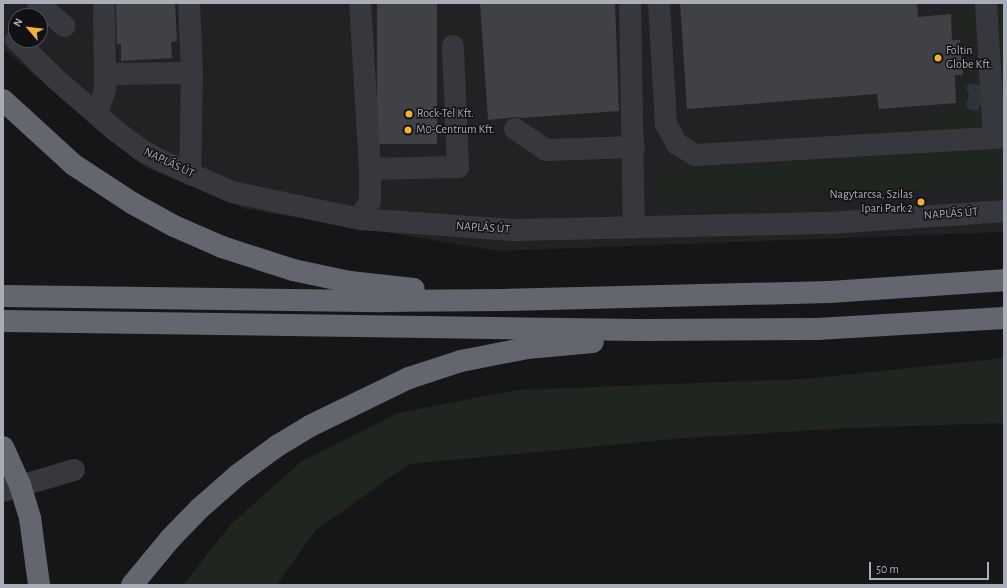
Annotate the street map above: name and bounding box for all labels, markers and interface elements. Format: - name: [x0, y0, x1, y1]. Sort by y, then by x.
- north arrow: [8, 8, 48, 48]
- text: N: [11, 17, 24, 29]
- place label: Foltin Globe Kft.: [946, 44, 992, 72]
- marker: Foltin Globe Kft.: [933, 53, 943, 63]
- place label: Rock-Tel Kft.: [417, 107, 474, 121]
- marker: Rock-Tel Kft.: [404, 109, 414, 119]
- place label: M0-Centrum Kft.: [416, 123, 495, 137]
- marker: M0-Centrum Kft.: [403, 125, 413, 135]
- street label: NAPLÁS ÚT: [141, 145, 197, 181]
- place label: Nagytarcsa, Szilas Ipari Park 2: [830, 188, 913, 216]
- marker: Nagytarcsa, Szilas Ipari Park 2: [916, 197, 926, 207]
- street label: NAPLÁS ÚT: [923, 205, 979, 223]
- street label: NAPLÁS ÚT: [455, 219, 511, 237]
- scale bar: [871, 554, 991, 580]
- text: 50 m: [876, 563, 899, 575]

